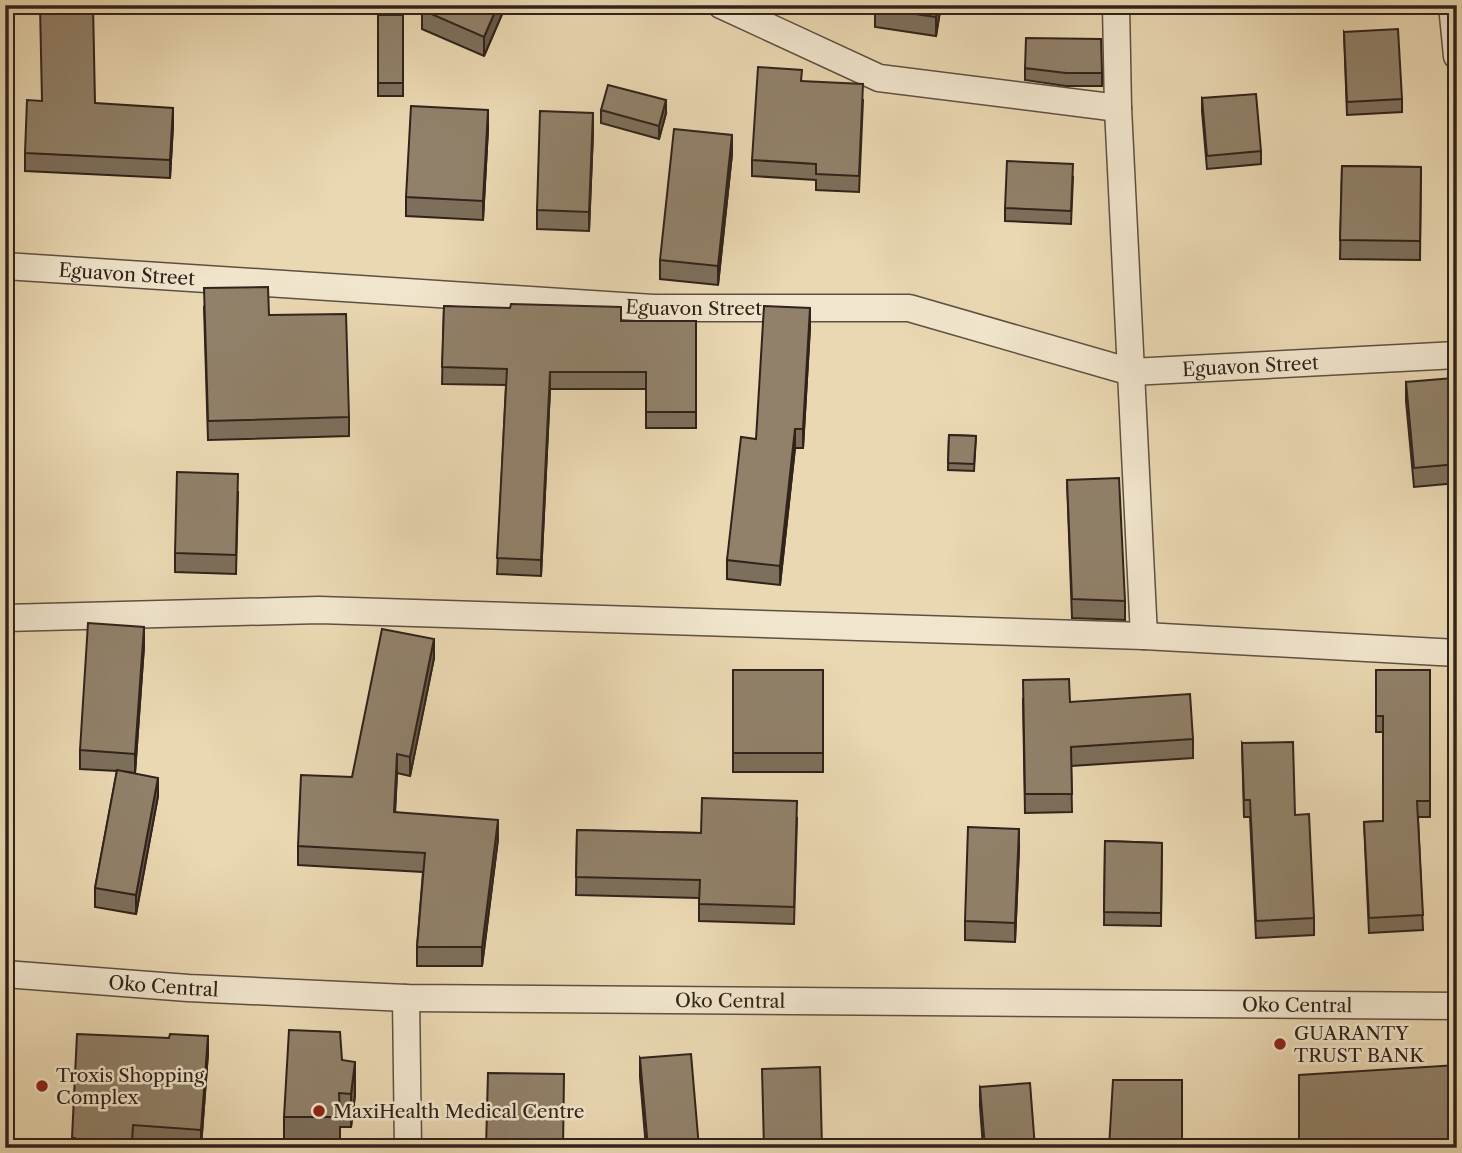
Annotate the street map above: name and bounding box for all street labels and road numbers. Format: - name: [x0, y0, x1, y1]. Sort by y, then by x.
- street label: Eguavon Street: [58, 258, 196, 290]
- street label: Eguavon Street: [625, 295, 762, 320]
- street label: Eguavon Street: [1182, 351, 1320, 381]
- street label: Oko Central: [108, 971, 219, 1001]
- street label: Oko Central: [675, 989, 786, 1013]
- street label: Oko Central: [1242, 993, 1353, 1017]

